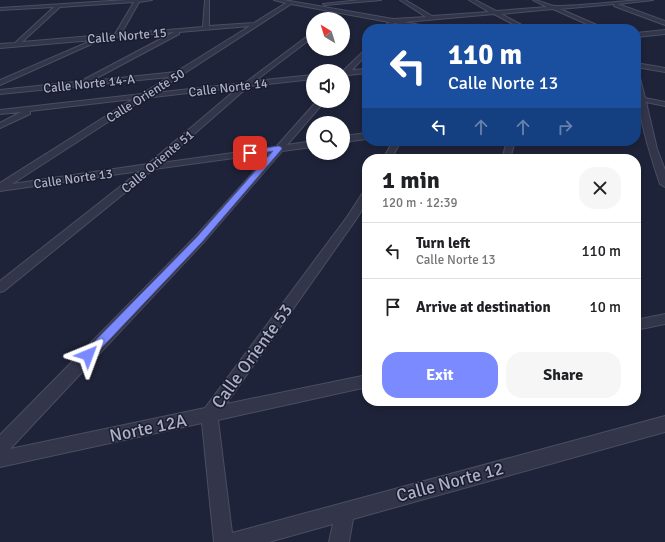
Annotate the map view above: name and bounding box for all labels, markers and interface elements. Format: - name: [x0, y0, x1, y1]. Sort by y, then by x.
- north arrow: [306, 12, 350, 56]
- map controls: [306, 12, 350, 160]
- street label: Calle Norte 15: [87, 25, 167, 47]
- text: 110 m: [448, 38, 522, 72]
- icon: left: [382, 40, 434, 92]
- button: sound: [306, 64, 350, 108]
- street label: Calle Oriente 50: [103, 65, 188, 126]
- street label: Calle Norte 14-A: [42, 71, 136, 97]
- text: Calle Norte 13: [448, 72, 558, 94]
- street label: Calle Norte 14: [188, 75, 269, 101]
- button: search: [306, 116, 350, 160]
- icon: left: [428, 116, 450, 138]
- icon: ahead: [470, 116, 492, 138]
- icon: ahead: [512, 116, 534, 138]
- icon: right: [554, 116, 576, 138]
- street label: Calle Oriente 51: [118, 127, 197, 197]
- pin: [233, 136, 267, 170]
- icon: arrive: [239, 142, 261, 164]
- text: 1 min: [382, 165, 440, 195]
- street label: Calle Norte 13: [33, 166, 114, 192]
- button: close: [579, 167, 621, 209]
- text: 120 m · 12:39: [382, 195, 458, 211]
- text: Turn left: [416, 234, 470, 252]
- icon: left: [382, 240, 404, 262]
- text: 110 m: [581, 242, 621, 260]
- text: Calle Norte 13: [416, 252, 496, 268]
- icon: arrive: [382, 296, 404, 318]
- text: Arrive at destination: [416, 298, 551, 316]
- text: 10 m: [590, 298, 621, 316]
- street label: Calle Oriente 53: [207, 299, 297, 413]
- position arrow: [67, 334, 109, 376]
- button: Exit: [382, 352, 498, 398]
- button: Share: [506, 352, 621, 398]
- street label: Norte 12A: [107, 409, 189, 447]
- street label: Calle Norte 12: [394, 457, 506, 507]

